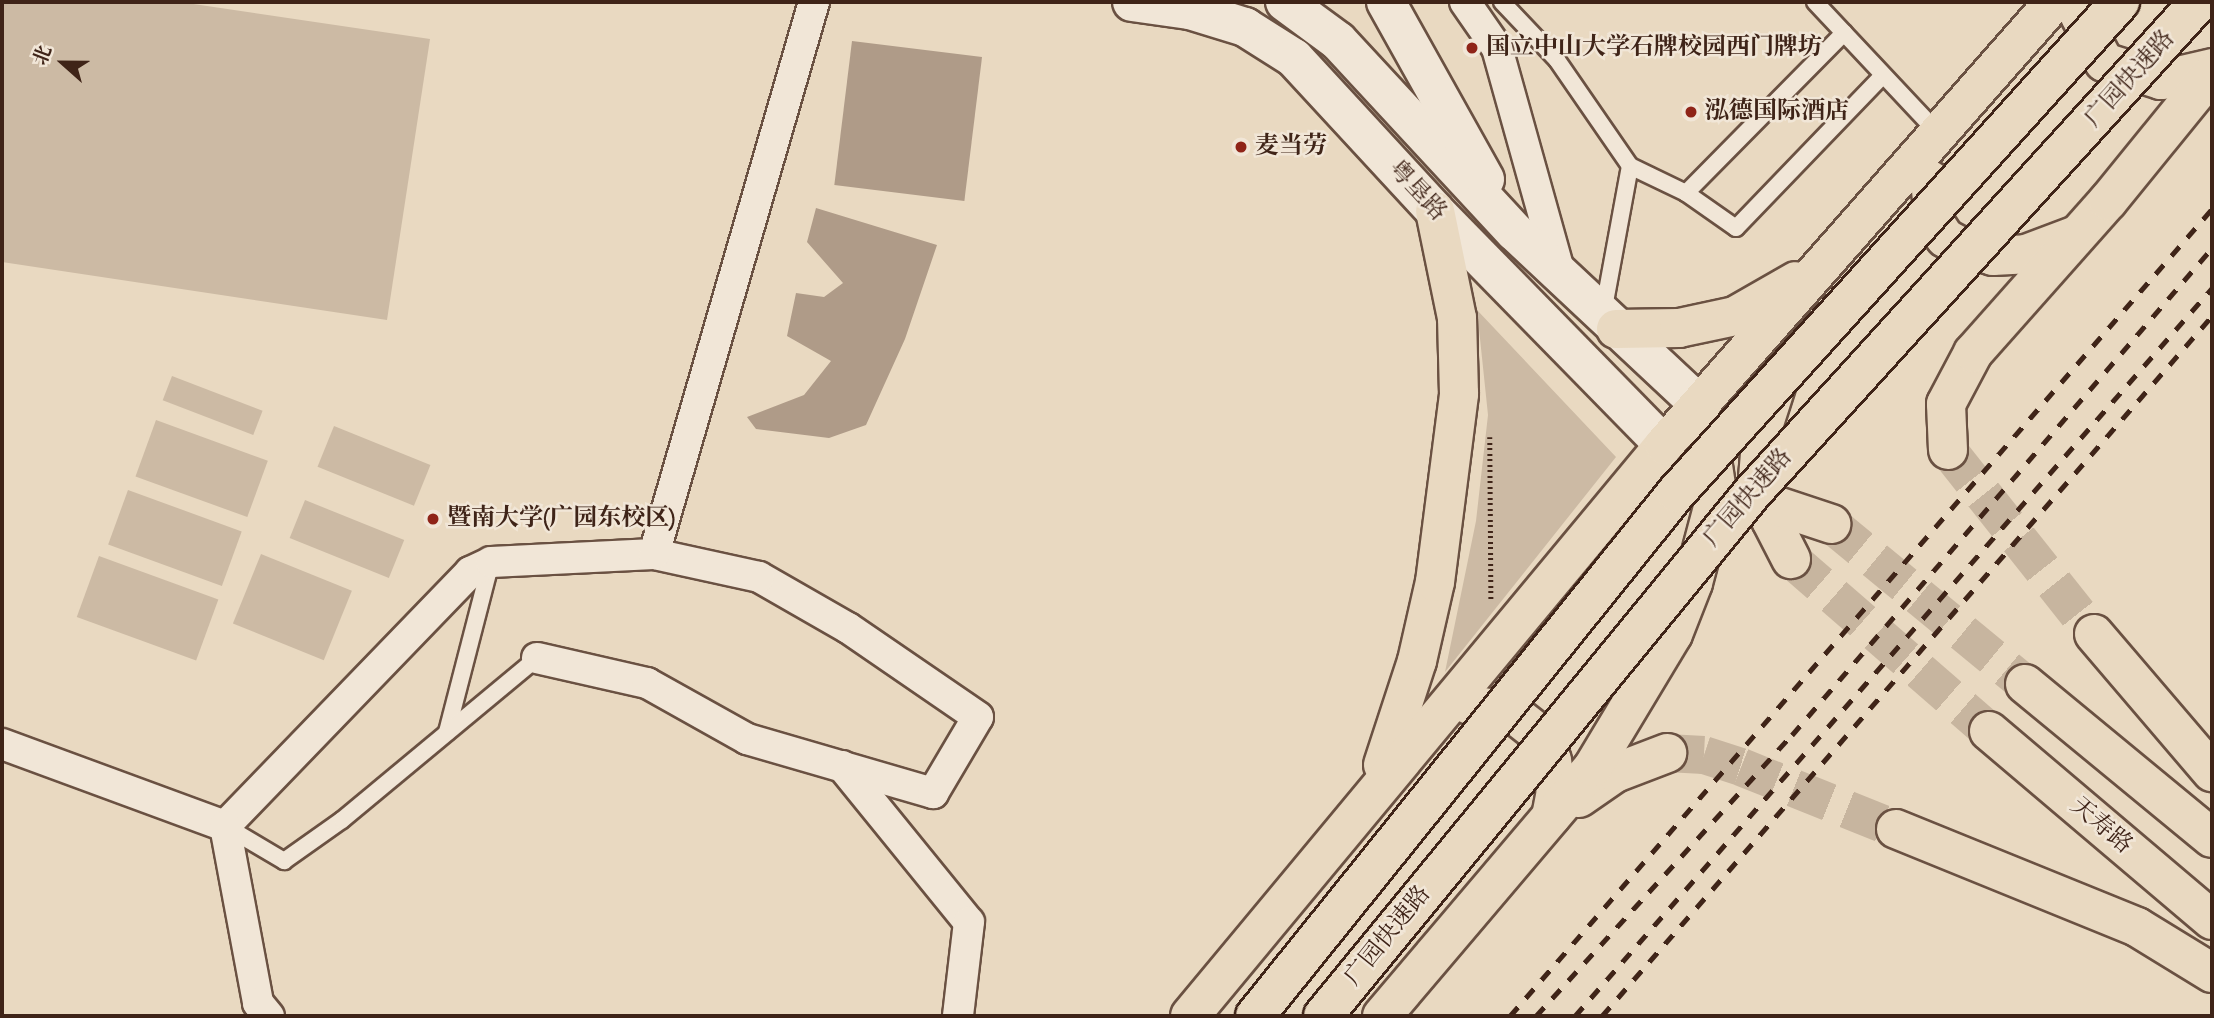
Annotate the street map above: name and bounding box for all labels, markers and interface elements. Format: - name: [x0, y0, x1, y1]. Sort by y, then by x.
- street label: 广园快速路: [2079, 25, 2181, 133]
- north arrow: [28, 28, 98, 98]
- place label: 国立中山大学石牌校园西门牌坊: [1486, 34, 1822, 62]
- marker: 国立中山大学石牌校园西门牌坊: [1464, 40, 1480, 56]
- text: 北: [29, 42, 58, 69]
- place label: 泓德国际酒店: [1705, 98, 1849, 126]
- marker: 泓德国际酒店: [1683, 104, 1699, 120]
- place label: 麦当劳: [1255, 133, 1327, 161]
- marker: 麦当劳: [1233, 139, 1249, 155]
- street label: 粤垦路: [1382, 155, 1452, 227]
- street label: 广园快速路: [1698, 443, 1798, 553]
- place label: 暨南大学(广园东校区): [447, 505, 675, 533]
- marker: 暨南大学(广园东校区): [425, 511, 441, 527]
- street label: 天寿路: [2064, 792, 2138, 860]
- street label: 广园快速路: [1339, 880, 1437, 992]

